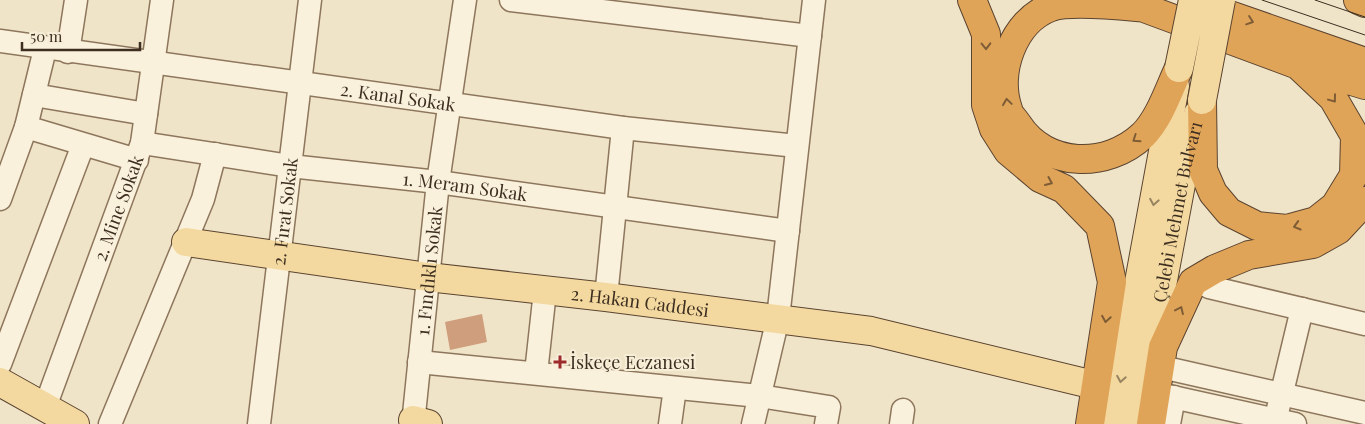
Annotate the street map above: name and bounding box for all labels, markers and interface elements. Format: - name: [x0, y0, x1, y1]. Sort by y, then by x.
- one-way arrow: [1245, 16, 1253, 26]
- scale bar: [22, 20, 140, 52]
- text: 50 m: [30, 26, 63, 46]
- one-way arrow: [981, 42, 991, 50]
- street label: 2. Kanal Sokak: [339, 77, 457, 117]
- one-way arrow: [1327, 93, 1335, 102]
- one-way arrow: [1003, 98, 1013, 107]
- street label: Çelebi Mehmet Bulvarı: [1147, 119, 1207, 304]
- one-way arrow: [1133, 133, 1142, 142]
- street label: 2. Mine Sokak: [88, 152, 149, 264]
- street label: 2. Fırat Sokak: [266, 156, 303, 267]
- street label: 1. Meram Sokak: [401, 166, 529, 206]
- one-way arrow: [1044, 176, 1053, 187]
- one-way arrow: [1149, 197, 1159, 206]
- street label: 1. Fındıklı Sokak: [410, 205, 447, 337]
- one-way arrow: [1294, 221, 1302, 231]
- street label: 2. Hakan Caddesi: [570, 281, 710, 322]
- one-way arrow: [1174, 306, 1185, 315]
- one-way arrow: [1102, 315, 1112, 323]
- place label: İskeçe Eczanesi: [570, 350, 695, 374]
- marker: İskeçe Eczanesi: [554, 356, 566, 368]
- one-way arrow: [1116, 374, 1127, 383]

